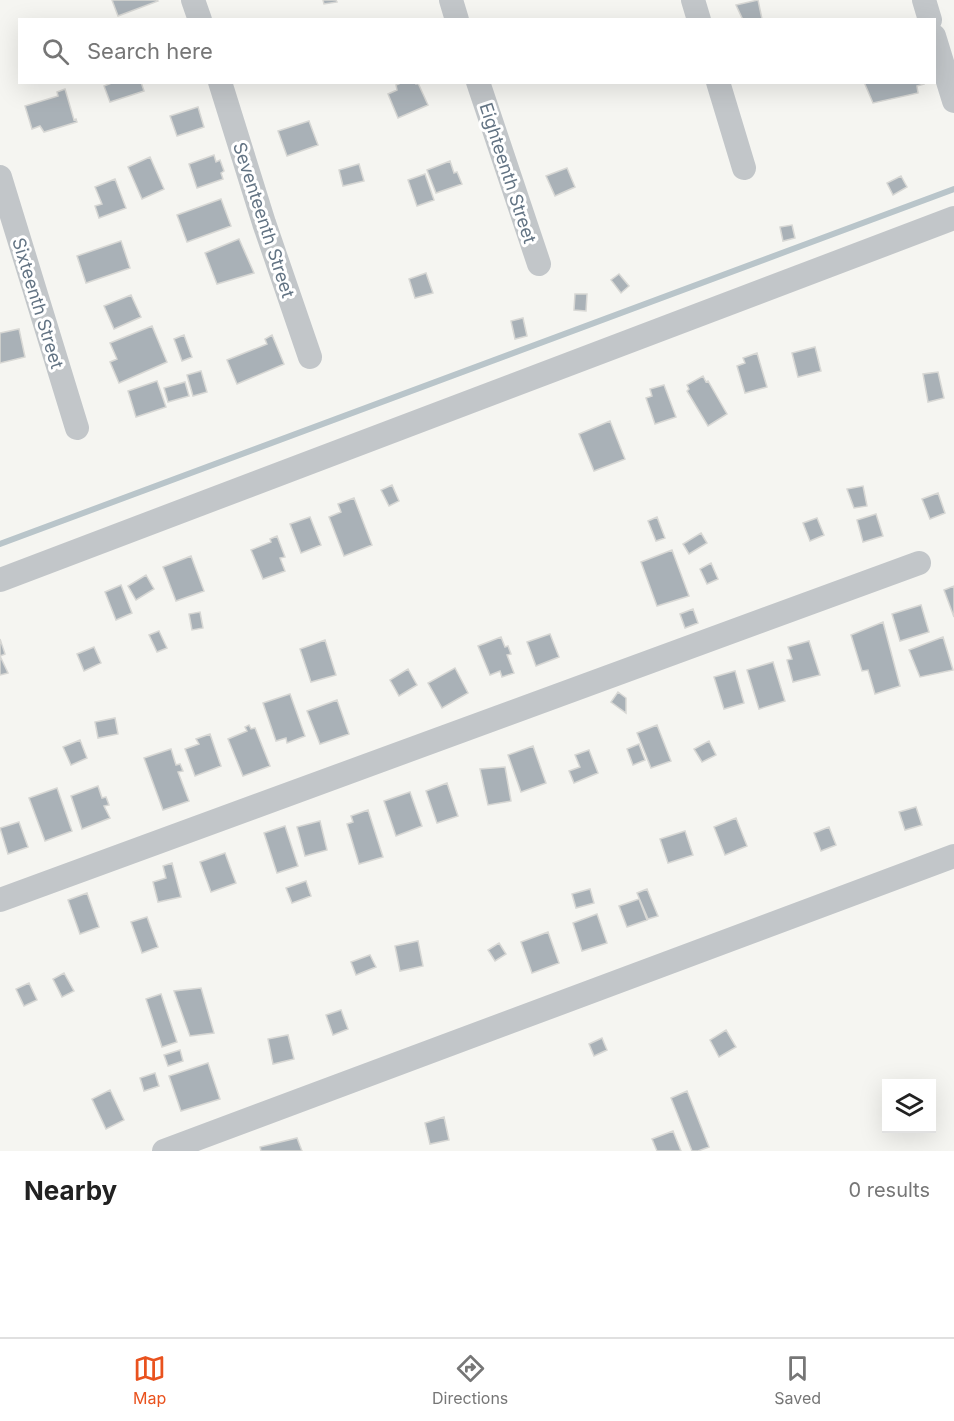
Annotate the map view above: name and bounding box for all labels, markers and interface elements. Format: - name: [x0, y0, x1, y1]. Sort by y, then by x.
- search box: [18, 18, 936, 84]
- icon: search: [39, 35, 72, 68]
- text: Search here: [87, 38, 213, 64]
- street label: Eighteenth Street: [475, 100, 541, 246]
- street label: Seventeenth Street: [229, 140, 299, 301]
- street label: Sixteenth Street: [8, 235, 68, 371]
- map controls: [882, 1079, 936, 1133]
- button: layers: [882, 1079, 936, 1133]
- text: Nearby: [24, 1175, 117, 1206]
- text: 0 results: [848, 1178, 930, 1202]
- tab: Map: [133, 1352, 166, 1408]
- tab: Directions: [432, 1352, 508, 1408]
- tab: Saved: [774, 1352, 821, 1408]

